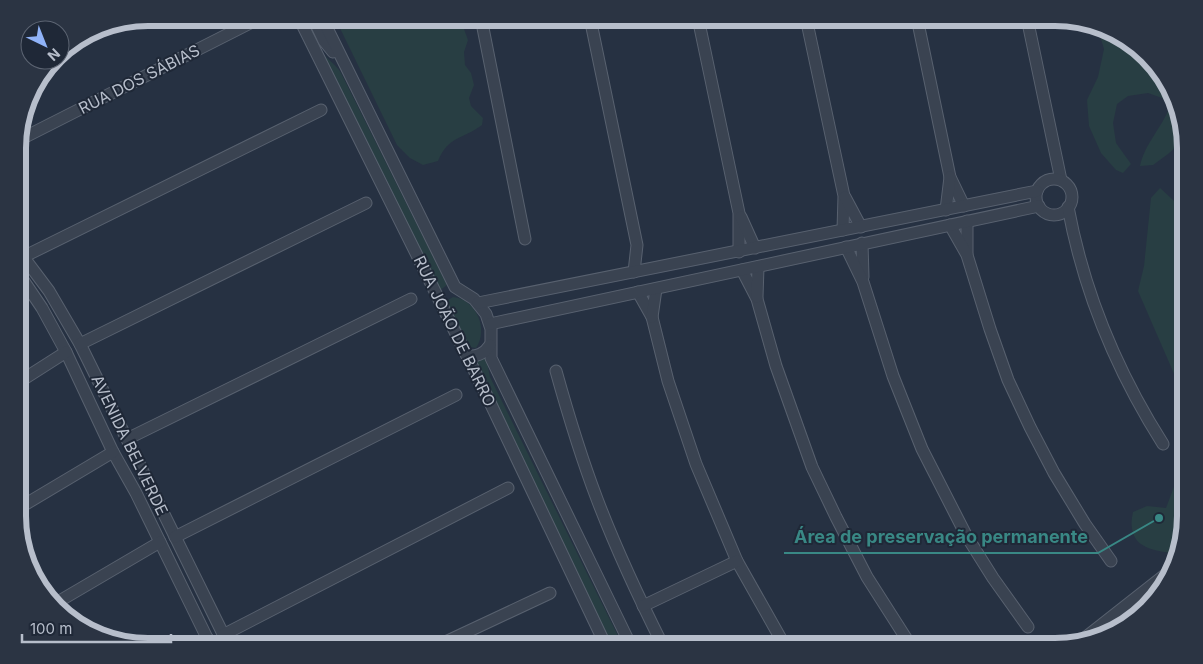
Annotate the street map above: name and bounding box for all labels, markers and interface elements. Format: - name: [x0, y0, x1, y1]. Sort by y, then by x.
- north arrow: [20, 20, 70, 70]
- street label: RUA DOS SÁBIAS: [75, 40, 203, 118]
- text: N: [45, 45, 64, 65]
- street label: RUA JOÃO DE BARRO: [410, 252, 500, 410]
- street label: AVENIDA BELVERDE: [87, 372, 173, 518]
- callout: Área de preservação permanente: [784, 520, 1098, 553]
- text: Área de preservação permanente: [794, 526, 1088, 547]
- scale bar: [22, 612, 171, 644]
- text: 100 m: [30, 619, 72, 638]

